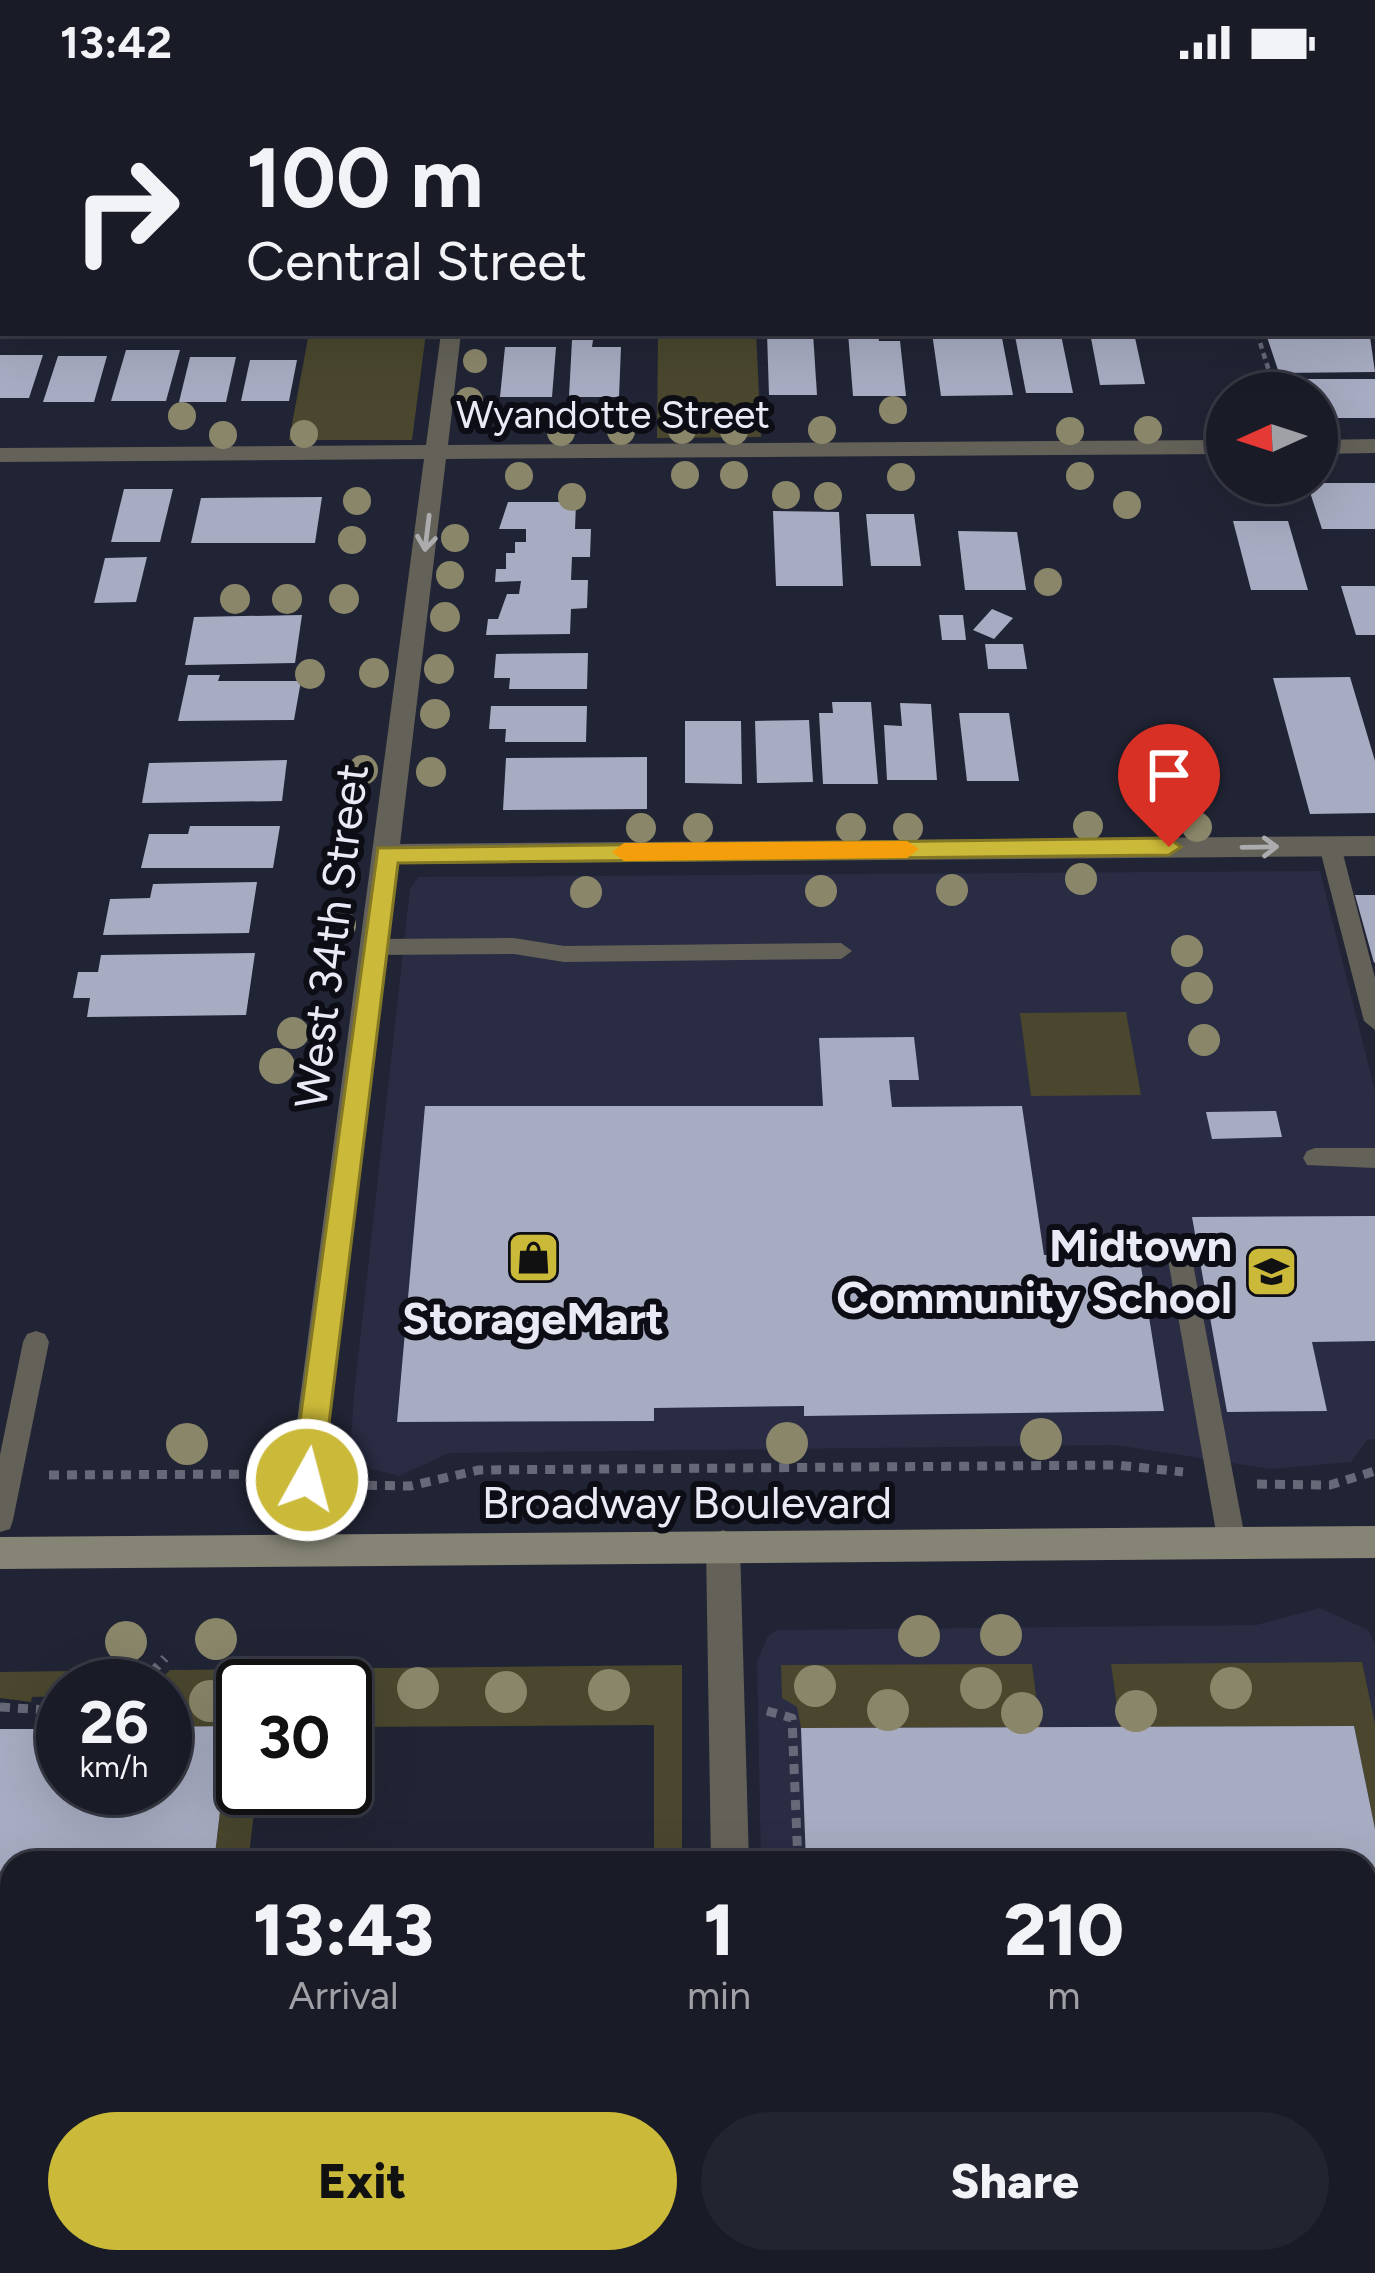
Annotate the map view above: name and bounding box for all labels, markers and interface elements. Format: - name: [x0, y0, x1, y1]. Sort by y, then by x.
- text: 13:42: [60, 15, 172, 69]
- text: 100 m: [246, 127, 484, 228]
- icon: right: [48, 132, 204, 288]
- text: Central Street: [246, 229, 587, 294]
- north arrow: [1206, 372, 1338, 504]
- map controls: [1206, 372, 1338, 504]
- street label: Wyandotte Street: [456, 391, 770, 438]
- one-way arrow: [415, 512, 437, 551]
- pin: [1118, 724, 1220, 847]
- icon: arrive: [1136, 742, 1202, 808]
- street label: West 34th Street: [283, 761, 379, 1111]
- one-way arrow: [1240, 836, 1279, 858]
- place label: Midtown Community School: [836, 1218, 1232, 1324]
- shop icon: StorageMart: [505, 1229, 561, 1285]
- school or university icon: Midtown Community School: [1243, 1243, 1299, 1299]
- place label: StorageMart: [402, 1291, 664, 1345]
- position arrow: [244, 1417, 370, 1543]
- street label: Broadway Boulevard: [482, 1475, 892, 1529]
- speed limit sign: 30: [216, 1659, 372, 1815]
- text: 26: [79, 1686, 149, 1758]
- text: km/h: [80, 1748, 148, 1785]
- text: 13:43: [253, 1887, 434, 1973]
- text: 1: [704, 1887, 734, 1973]
- text: 210: [1004, 1887, 1124, 1973]
- text: Arrival: [288, 1972, 399, 2019]
- text: min: [687, 1972, 751, 2019]
- text: m: [1047, 1972, 1081, 2019]
- button: Exit: [48, 2112, 677, 2250]
- button: Share: [701, 2112, 1329, 2250]

